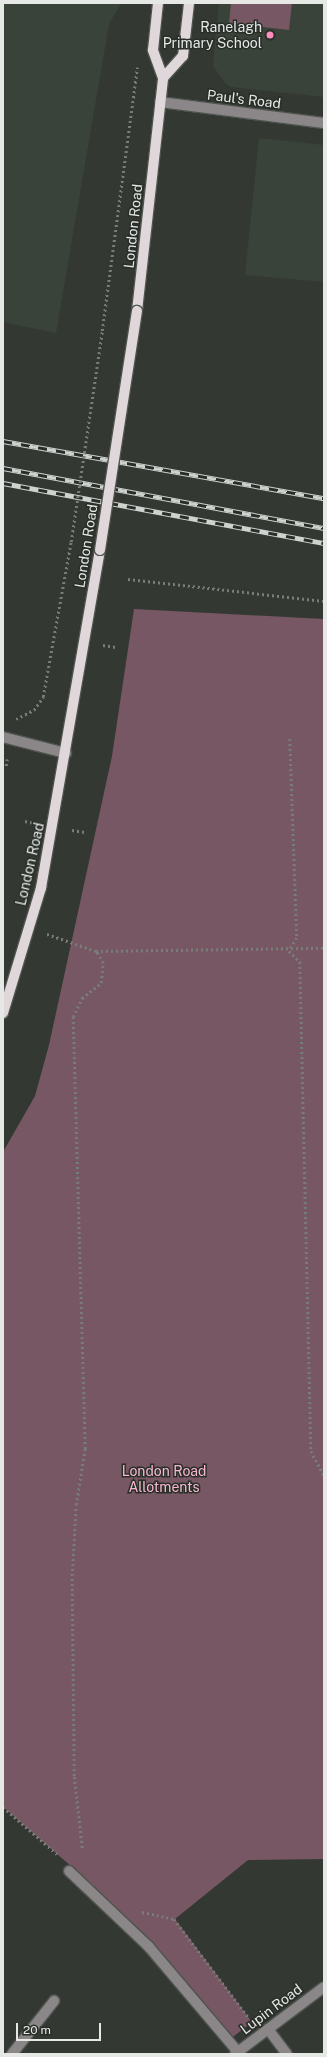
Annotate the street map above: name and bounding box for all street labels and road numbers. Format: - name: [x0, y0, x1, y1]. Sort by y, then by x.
- street label: Paul's Road: [206, 86, 282, 112]
- street label: London Road: [120, 183, 146, 269]
- street label: London Road: [71, 503, 101, 589]
- street label: London Road: [12, 821, 48, 907]
- street label: Lupin Road: [237, 1980, 305, 2038]

